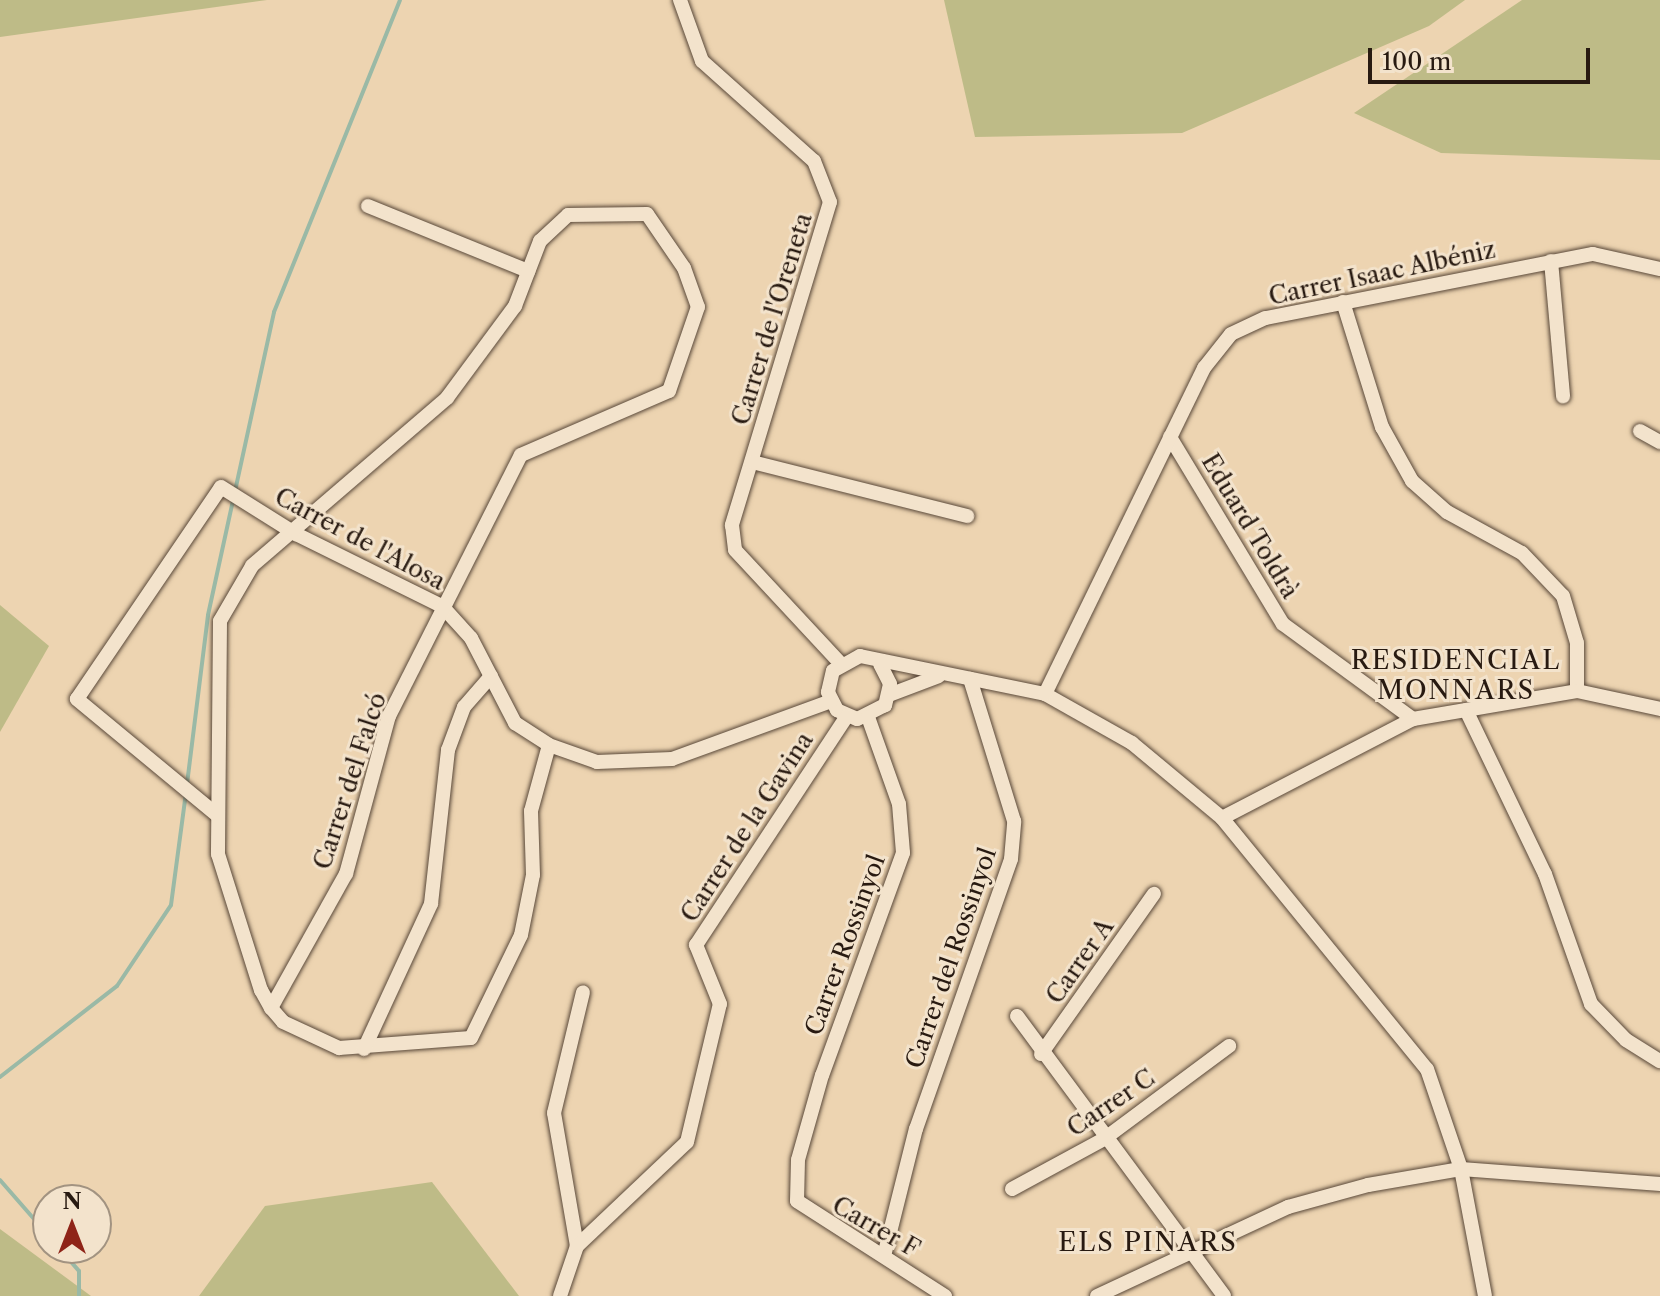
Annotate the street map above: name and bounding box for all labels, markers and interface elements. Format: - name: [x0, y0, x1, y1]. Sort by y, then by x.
- scale bar: [1372, 32, 1594, 82]
- text: 100 m: [1382, 47, 1451, 76]
- street label: Carrer de l'Oreneta: [726, 209, 818, 429]
- street label: Carrer Isaac Albéniz: [1265, 235, 1499, 311]
- street label: Eduard Toldrà: [1195, 448, 1305, 604]
- street label: Carrer de l'Alosa: [270, 482, 450, 596]
- district label: RESIDENCIAL MONNARS: [1351, 645, 1561, 706]
- street label: Carrer del Falcó: [308, 689, 392, 873]
- street label: Carrer de la Gavina: [675, 726, 819, 928]
- street label: Carrer del Rossinyol: [900, 844, 1002, 1072]
- street label: Carrer Rossinyol: [799, 851, 891, 1039]
- street label: Carrer A: [1040, 912, 1120, 1010]
- street label: Carrer C: [1062, 1063, 1160, 1143]
- north arrow: [32, 1184, 112, 1264]
- text: N: [62, 1188, 82, 1215]
- street label: Carrer F: [827, 1190, 925, 1264]
- district label: ELS PINARS: [1058, 1227, 1238, 1259]

